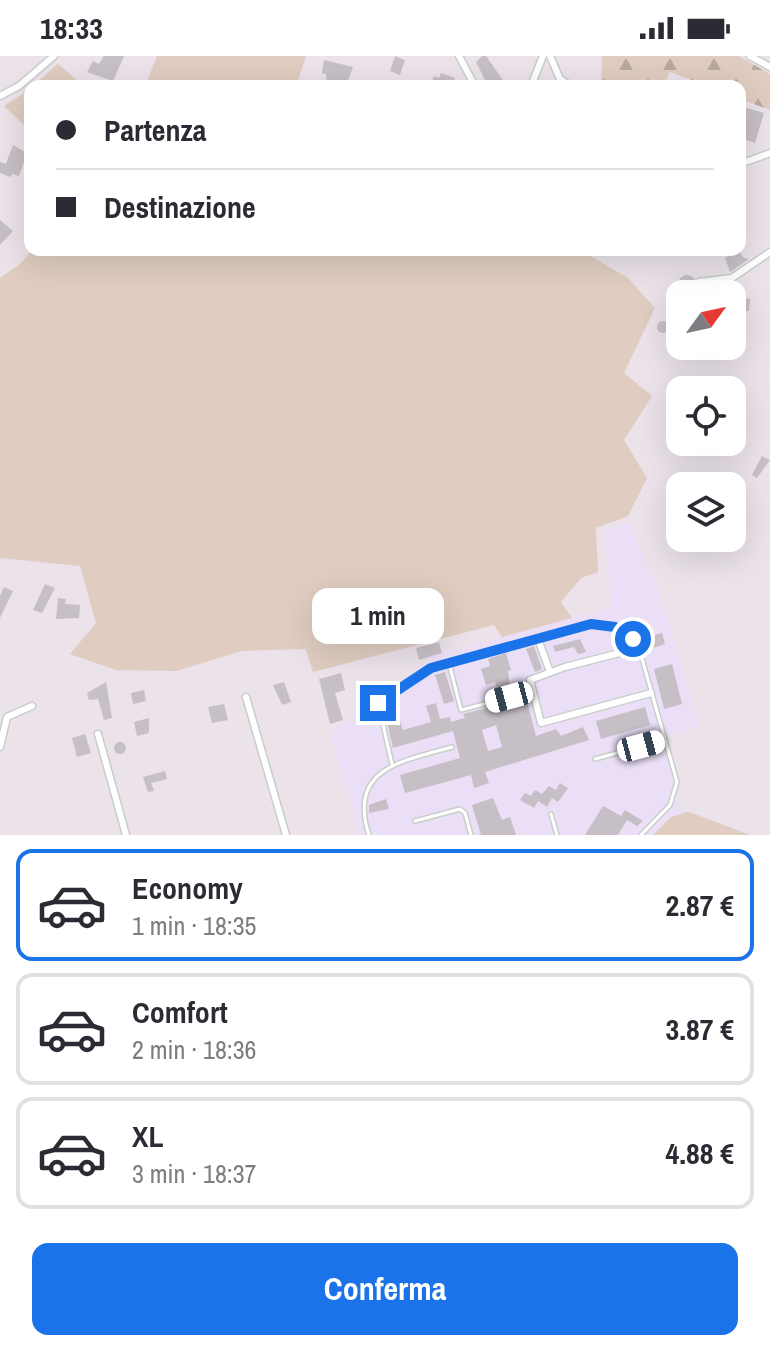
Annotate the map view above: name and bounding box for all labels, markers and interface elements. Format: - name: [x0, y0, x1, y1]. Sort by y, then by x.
- text: 18:33: [40, 8, 103, 48]
- text: Partenza: [104, 110, 207, 150]
- text: Destinazione: [104, 187, 256, 227]
- north arrow: [666, 280, 746, 360]
- map controls: [666, 280, 746, 552]
- button: locate: [666, 376, 746, 456]
- button: layers: [666, 472, 746, 552]
- callout: 1 min: [312, 587, 444, 643]
- text: 1 min: [350, 598, 406, 633]
- route start: [615, 621, 651, 657]
- car: [483, 679, 535, 715]
- route end: [360, 685, 396, 721]
- car: [615, 728, 667, 764]
- text: Economy: [132, 868, 243, 908]
- icon: car: [36, 869, 108, 941]
- text: 2.87 €: [666, 885, 734, 925]
- text: 1 min · 18:35: [132, 908, 256, 943]
- text: Comfort: [132, 992, 228, 1032]
- icon: car: [36, 993, 108, 1065]
- text: 3.87 €: [666, 1009, 734, 1049]
- text: 2 min · 18:36: [132, 1032, 256, 1067]
- text: XL: [132, 1116, 163, 1156]
- icon: car: [36, 1117, 108, 1189]
- text: 4.88 €: [666, 1133, 734, 1173]
- text: 3 min · 18:37: [132, 1156, 256, 1191]
- button: Conferma: [32, 1243, 738, 1335]

